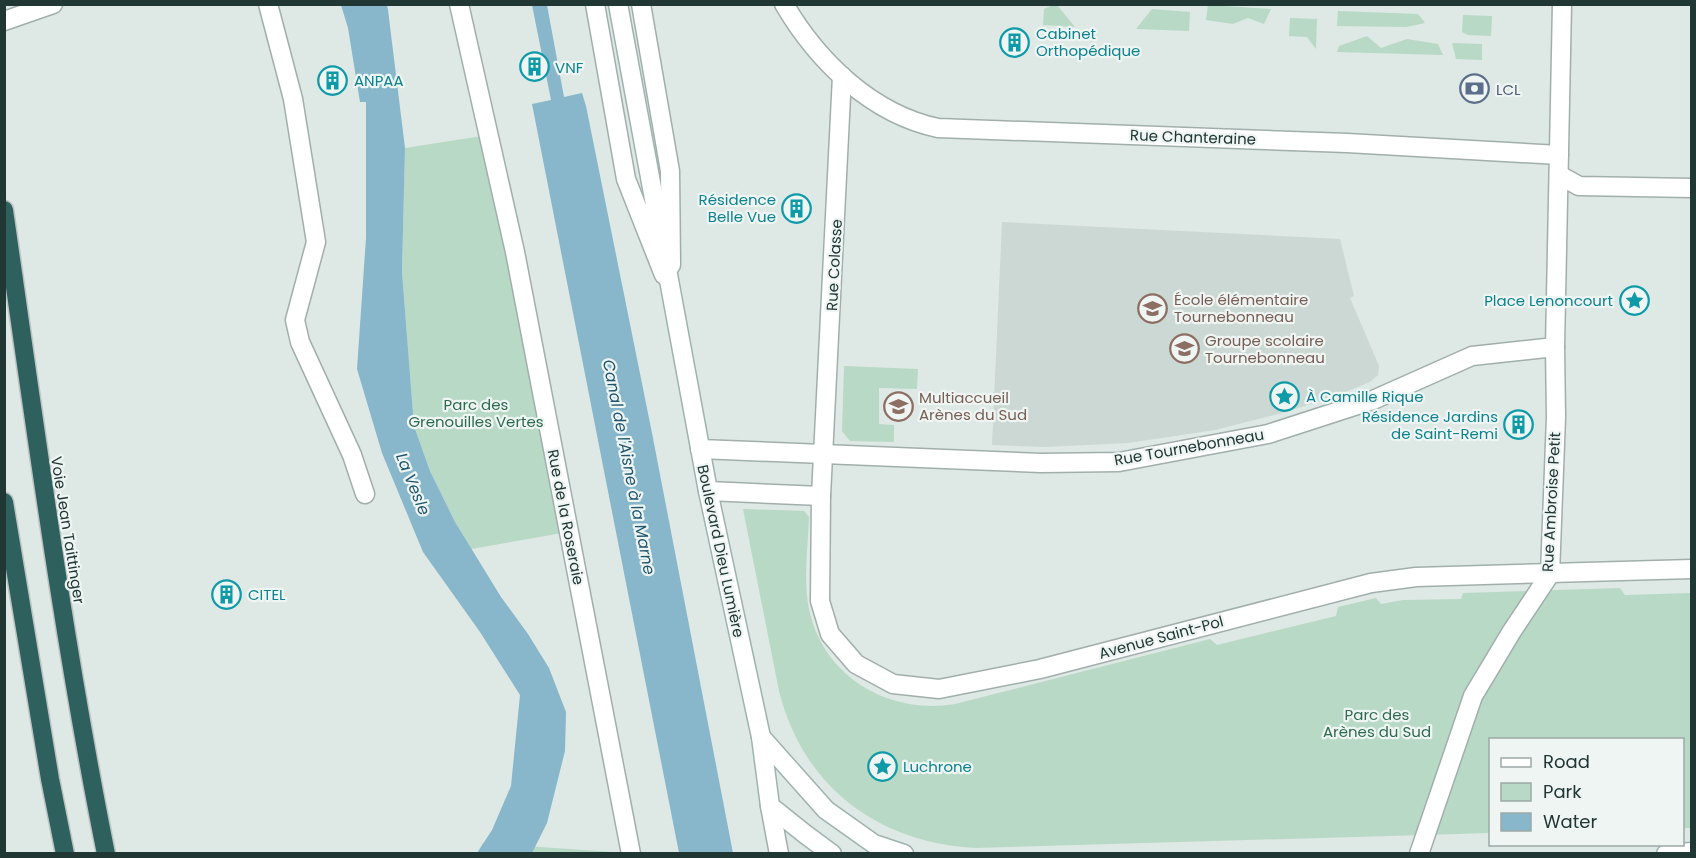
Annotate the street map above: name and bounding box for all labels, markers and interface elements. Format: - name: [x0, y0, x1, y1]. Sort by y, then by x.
- place label: Cabinet Orthopédique: [1036, 23, 1140, 61]
- building icon: Cabinet Orthopédique: [999, 26, 1031, 58]
- building icon: VNF: [518, 51, 550, 83]
- place label: VNF: [555, 57, 584, 78]
- building icon: ANPAA: [317, 64, 349, 96]
- place label: ANPAA: [354, 70, 404, 91]
- bank icon: LCL: [1459, 73, 1491, 105]
- place label: LCL: [1496, 79, 1521, 100]
- street label: Rue Chanteraine: [1130, 124, 1256, 150]
- place label: Résidence Belle Vue: [699, 189, 776, 227]
- building icon: Résidence Belle Vue: [781, 192, 813, 224]
- street label: Rue Colasse: [821, 219, 847, 311]
- place icon: Place Lenoncourt: [1618, 284, 1650, 316]
- place label: École élémentaire Tournebonneau: [1174, 289, 1308, 327]
- place label: Place Lenoncourt: [1484, 290, 1613, 311]
- school or university icon: École élémentaire Tournebonneau: [1137, 292, 1169, 324]
- place label: Groupe scolaire Tournebonneau: [1205, 330, 1325, 368]
- school or university icon: Groupe scolaire Tournebonneau: [1168, 333, 1200, 365]
- water label: Canal de l'Aisne à la Marne: [597, 357, 661, 577]
- place icon: À Camille Rique: [1269, 380, 1301, 412]
- place label: À Camille Rique: [1306, 386, 1424, 407]
- place label: Multiaccueil Arènes du Sud: [919, 387, 1027, 425]
- school or university icon: Multiaccueil Arènes du Sud: [882, 390, 914, 422]
- park label: Parc des Grenouilles Vertes: [408, 394, 544, 432]
- place label: Résidence Jardins de Saint-Remi: [1362, 406, 1498, 444]
- building icon: Résidence Jardins de Saint-Remi: [1503, 409, 1535, 441]
- street label: Rue Tournebonneau: [1112, 423, 1266, 471]
- street label: Rue Ambroise Petit: [1537, 431, 1565, 573]
- street label: Rue de la Roseraie: [543, 447, 589, 587]
- water label: La Vesle: [390, 449, 436, 519]
- street label: Voie Jean Taittinger: [46, 455, 90, 606]
- street label: Boulevard Dieu Lumière: [692, 463, 750, 639]
- building icon: CITEL: [211, 578, 243, 610]
- place label: CITEL: [248, 584, 286, 605]
- street label: Avenue Saint-Pol: [1096, 610, 1226, 664]
- park label: Parc des Arènes du Sud: [1323, 704, 1431, 742]
- legend: [1489, 738, 1684, 846]
- text: Road: [1543, 749, 1590, 774]
- place icon: Luchrone: [866, 750, 898, 782]
- place label: Luchrone: [903, 756, 972, 777]
- text: Park: [1543, 779, 1582, 804]
- text: Water: [1543, 809, 1597, 834]

